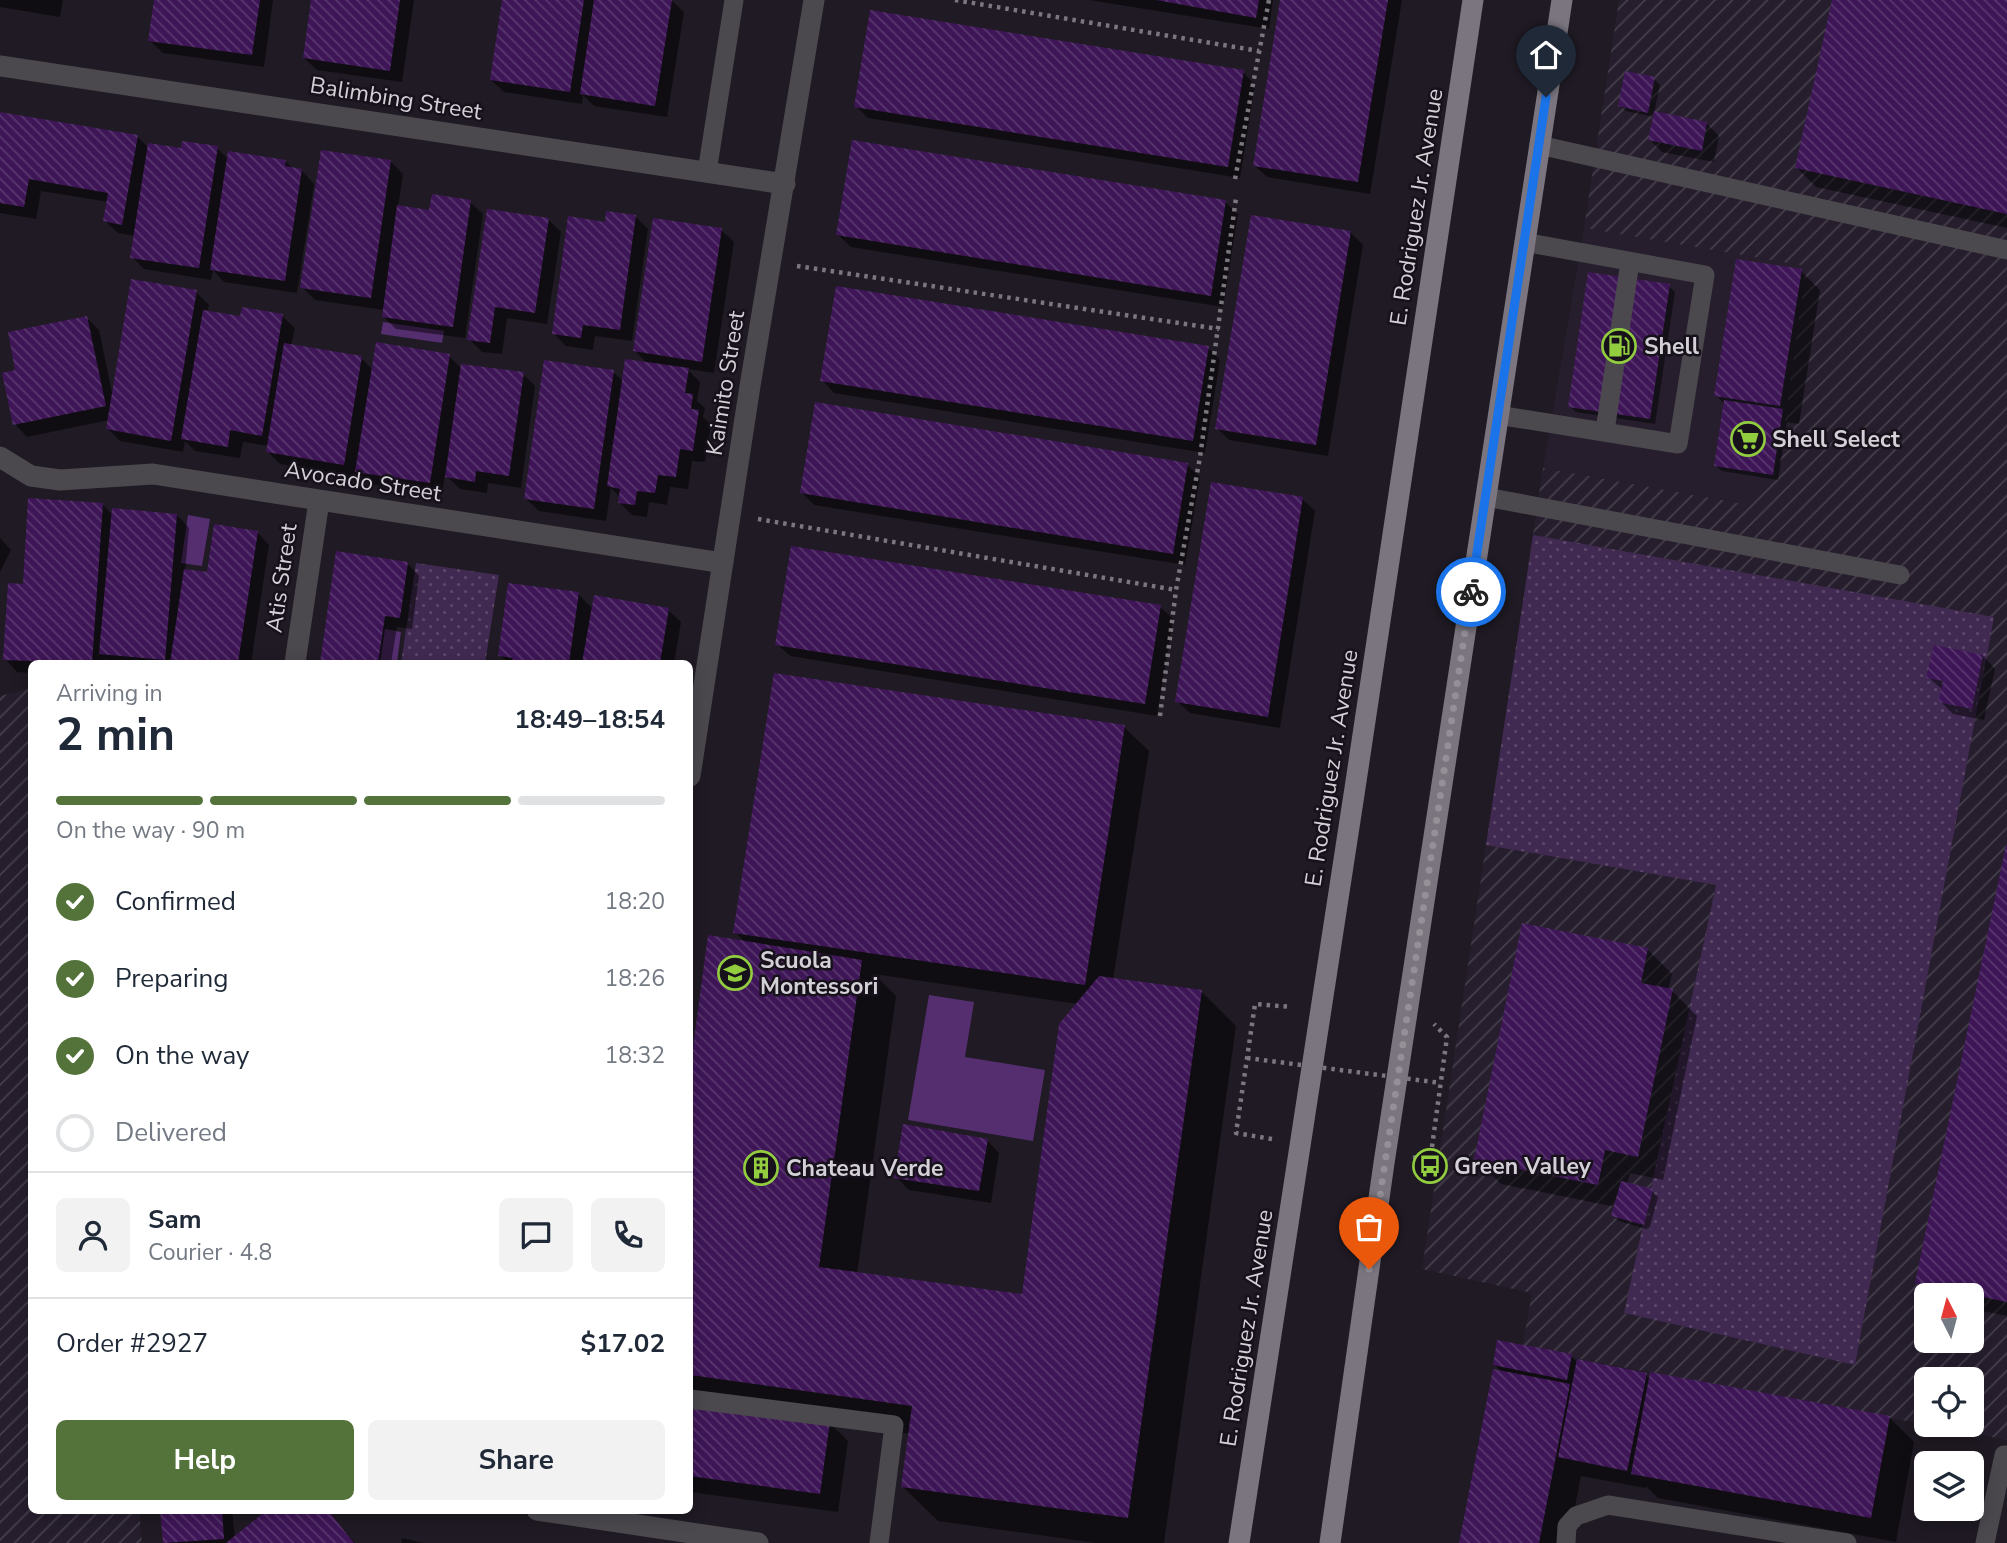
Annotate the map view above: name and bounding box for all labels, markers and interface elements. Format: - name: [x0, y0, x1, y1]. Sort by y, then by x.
- pin: [1516, 25, 1576, 97]
- icon: home: [1527, 36, 1565, 74]
- street label: Balimbing Street: [308, 70, 485, 128]
- street label: E. Rodriguez Jr. Avenue: [1382, 86, 1451, 328]
- street label: Kaimito Street: [699, 307, 752, 458]
- fuel station icon: Shell: [1600, 327, 1638, 365]
- place label: Shell: [1644, 331, 1700, 362]
- supermarket icon: Shell Select: [1729, 420, 1767, 458]
- place label: Shell Select: [1772, 424, 1900, 455]
- street label: Avocado Street: [282, 454, 444, 509]
- street label: Atis Street: [259, 521, 305, 634]
- courier: [1436, 557, 1506, 627]
- icon: bike: [1452, 573, 1490, 611]
- street label: E. Rodriguez Jr. Avenue: [1297, 647, 1366, 889]
- text: Arriving in: [56, 678, 163, 709]
- text: 18:49–18:54: [514, 702, 665, 737]
- text: 2 min: [56, 703, 175, 766]
- text: On the way · 90 m: [56, 815, 245, 846]
- icon: check: [56, 883, 94, 921]
- text: Confirmed: [115, 884, 236, 919]
- text: 18:20: [605, 886, 665, 917]
- place label: Scuola Montessori: [760, 945, 878, 1002]
- school or university icon: Scuola Montessori: [716, 954, 754, 992]
- icon: check: [56, 960, 94, 998]
- text: Preparing: [115, 961, 228, 996]
- text: 18:26: [605, 963, 665, 994]
- icon: check: [56, 1037, 94, 1075]
- text: On the way: [115, 1038, 249, 1073]
- text: 18:32: [605, 1040, 665, 1071]
- text: Delivered: [115, 1115, 227, 1150]
- bus stop icon: Green Valley: [1411, 1147, 1449, 1185]
- building icon: Chateau Verde: [742, 1149, 780, 1187]
- place label: Green Valley: [1454, 1151, 1592, 1182]
- place label: Chateau Verde: [786, 1153, 943, 1184]
- pin: [1339, 1197, 1399, 1269]
- button: person: [56, 1198, 130, 1272]
- button: chat: [499, 1198, 573, 1272]
- button: phone: [591, 1198, 665, 1272]
- text: Sam: [148, 1202, 201, 1237]
- street label: E. Rodriguez Jr. Avenue: [1212, 1207, 1281, 1449]
- icon: bag: [1350, 1208, 1388, 1246]
- text: Courier · 4.8: [148, 1237, 272, 1268]
- north arrow: [1914, 1283, 1984, 1353]
- map controls: [1914, 1283, 1984, 1521]
- text: Order #2927: [56, 1326, 208, 1361]
- text: $17.02: [581, 1326, 665, 1361]
- button: locate: [1914, 1367, 1984, 1437]
- button: Help: [56, 1420, 354, 1500]
- button: Share: [368, 1420, 665, 1500]
- button: layers: [1914, 1451, 1984, 1521]

